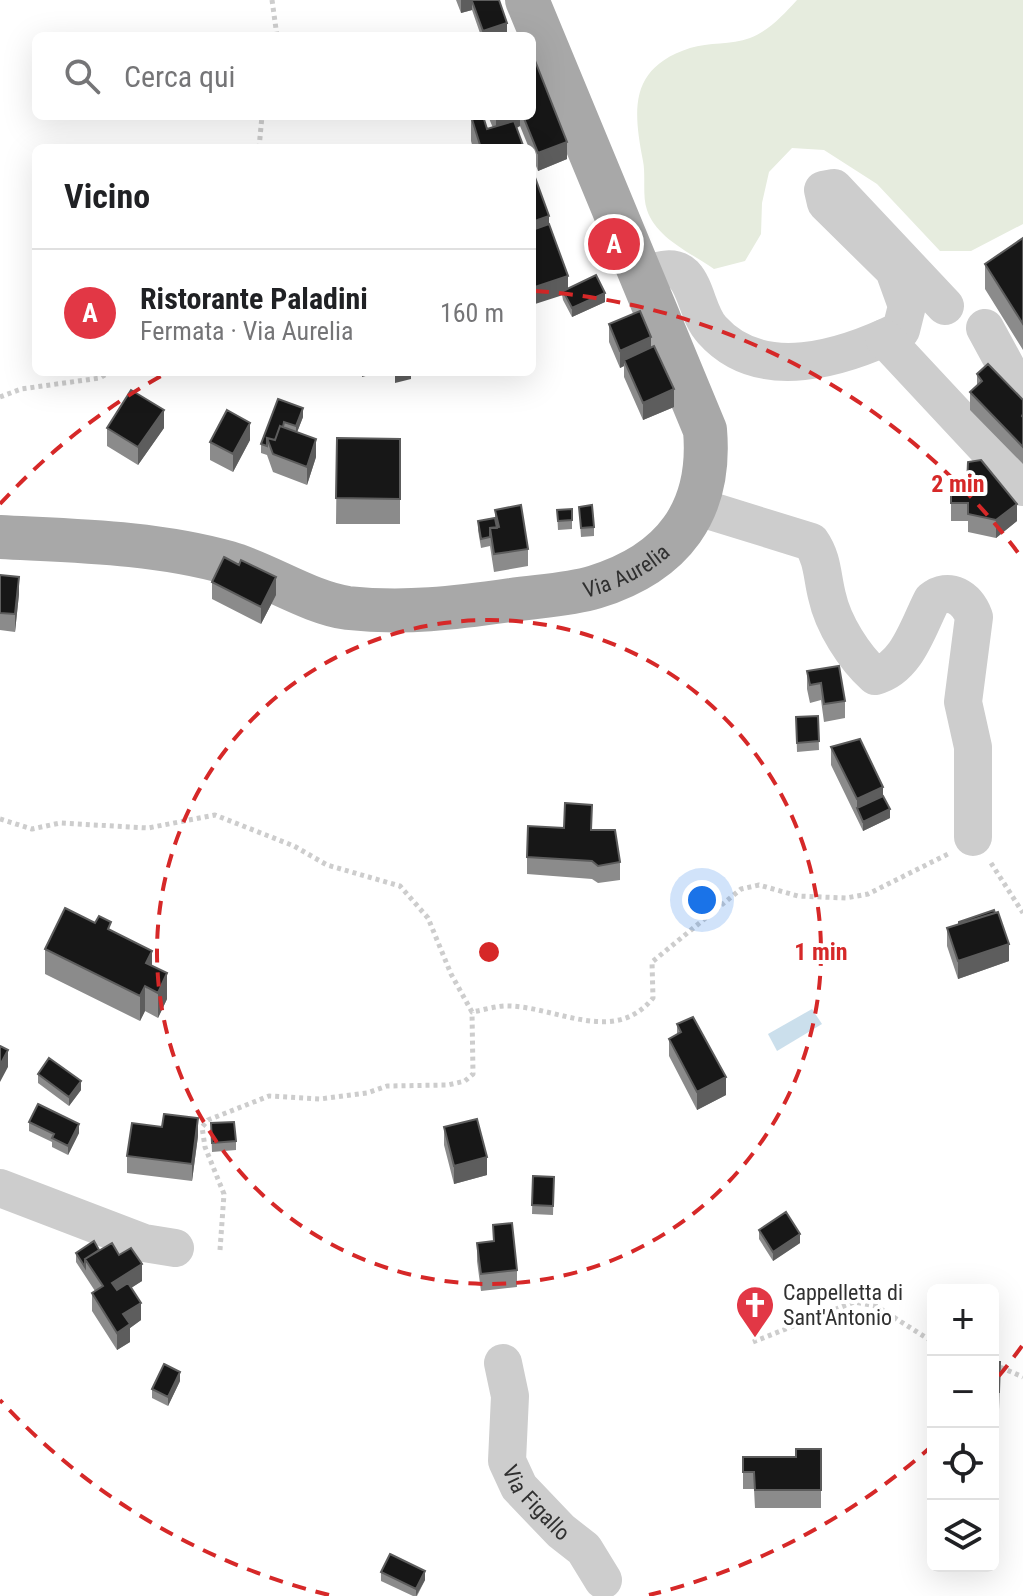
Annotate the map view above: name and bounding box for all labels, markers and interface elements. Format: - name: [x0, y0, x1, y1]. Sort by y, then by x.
- search box: [32, 32, 536, 120]
- icon: search: [60, 54, 104, 98]
- text: Cerca qui: [124, 59, 235, 94]
- text: Vicino: [64, 176, 150, 216]
- pin: A: [588, 214, 640, 274]
- text: Ristorante Paladini: [140, 281, 368, 316]
- text: A: [82, 298, 98, 328]
- text: 160 m: [440, 298, 504, 328]
- text: Fermata · Via Aurelia: [140, 316, 353, 346]
- text: 2 min: [931, 470, 985, 498]
- street label: Via Aurelia: [580, 539, 674, 602]
- your location: [682, 880, 722, 920]
- centre of rings: [475, 938, 503, 966]
- text: 1 min: [794, 938, 848, 966]
- place label: Cappelletta di Sant'Antonio: [783, 1280, 903, 1330]
- church icon: Cappelletta di Sant'Antonio: [734, 1284, 776, 1339]
- map controls: [927, 1284, 999, 1572]
- button: +: [927, 1284, 999, 1356]
- button: −: [927, 1356, 999, 1428]
- button: locate: [927, 1428, 999, 1500]
- street label: Via Figallo: [498, 1461, 574, 1545]
- button: layers: [927, 1500, 999, 1572]

